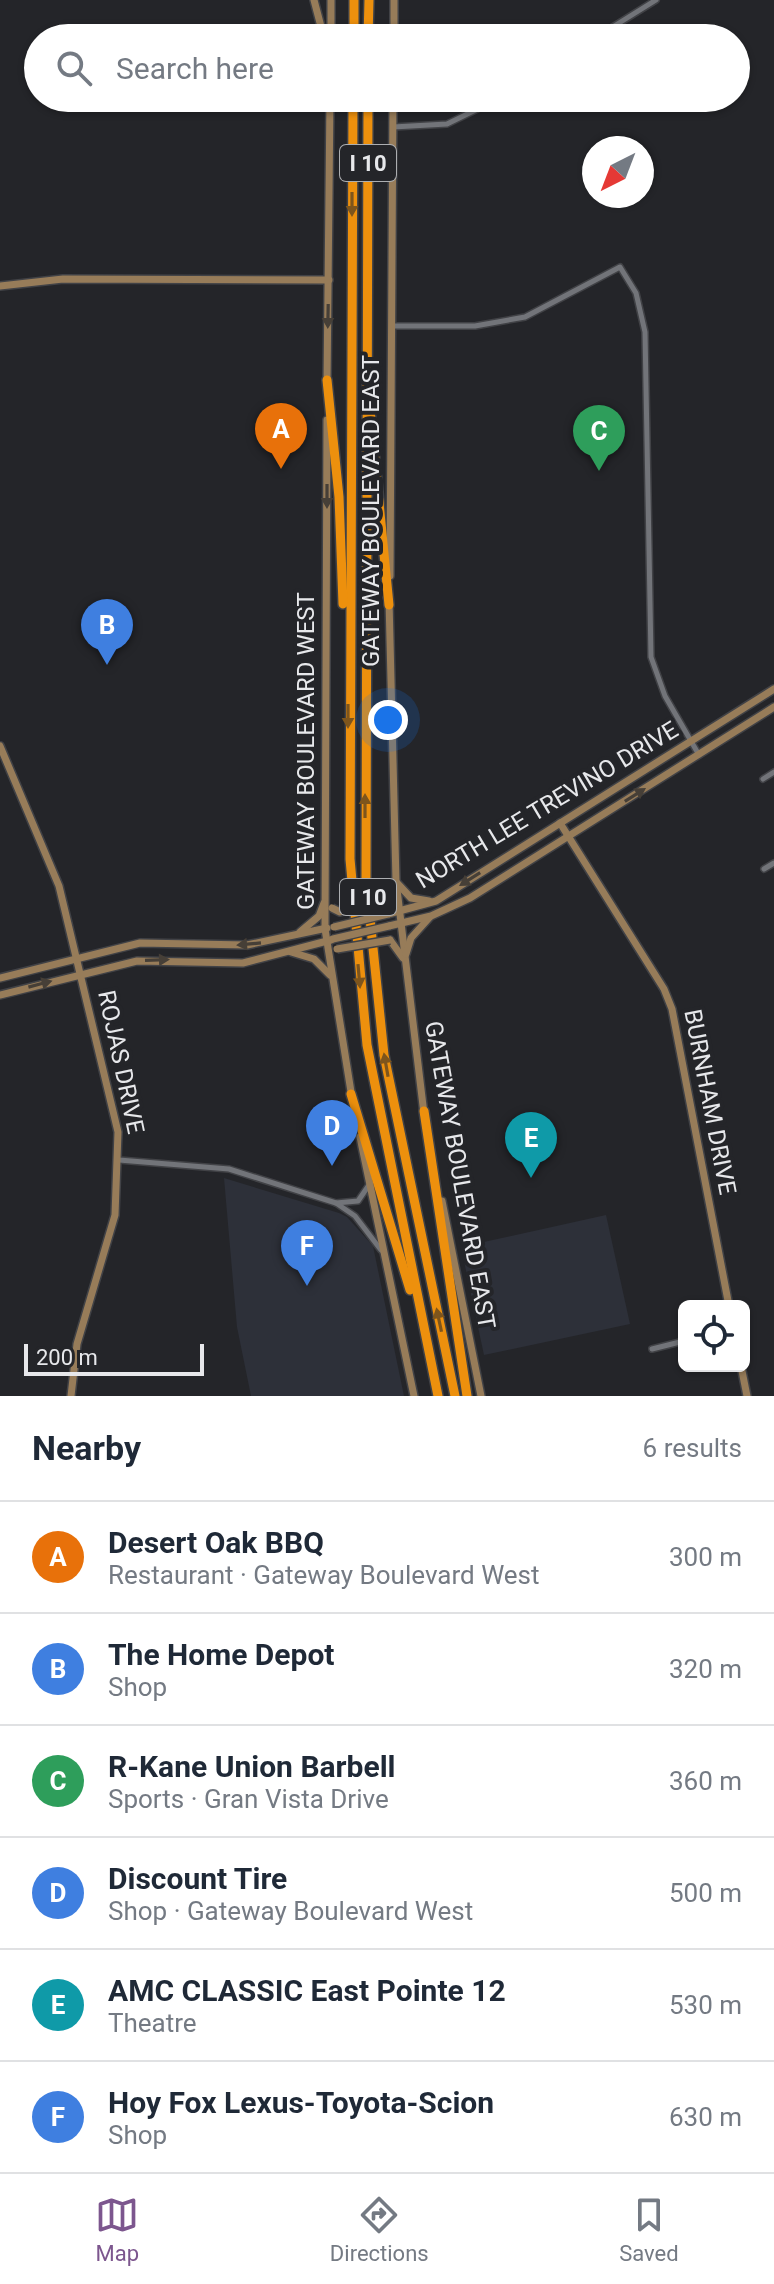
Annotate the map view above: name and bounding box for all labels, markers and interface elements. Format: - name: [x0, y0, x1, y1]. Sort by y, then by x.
- search box: [24, 24, 750, 112]
- icon: search: [52, 46, 96, 90]
- text: Search here: [116, 51, 274, 86]
- north arrow: [582, 136, 654, 208]
- road number: I 10: [340, 145, 396, 181]
- one-way arrow: [346, 192, 358, 217]
- one-way arrow: [322, 304, 335, 329]
- street label: GATEWAY BOULEVARD EAST: [357, 355, 385, 667]
- pin: A: [255, 403, 307, 469]
- pin: C: [573, 405, 625, 471]
- one-way arrow: [321, 484, 333, 509]
- street label: GATEWAY BOULEVARD WEST: [292, 592, 320, 910]
- pin: B: [81, 599, 133, 665]
- your location: [368, 700, 408, 740]
- one-way arrow: [342, 704, 355, 729]
- street label: NORTH LEE TREVINO DRIVE: [411, 716, 683, 894]
- one-way arrow: [624, 788, 646, 802]
- one-way arrow: [359, 793, 371, 818]
- one-way arrow: [459, 871, 482, 886]
- road number: I 10: [340, 879, 396, 915]
- one-way arrow: [236, 938, 261, 951]
- one-way arrow: [145, 953, 170, 966]
- one-way arrow: [353, 964, 366, 989]
- one-way arrow: [28, 978, 53, 990]
- street label: ROJAS DRIVE: [92, 988, 150, 1136]
- street label: BURNHAM DRIVE: [678, 1007, 742, 1197]
- street label: GATEWAY BOULEVARD EAST: [419, 1019, 501, 1331]
- one-way arrow: [380, 1052, 392, 1077]
- pin: D: [306, 1100, 358, 1166]
- pin: E: [505, 1112, 557, 1178]
- pin: F: [281, 1220, 333, 1286]
- map controls: [678, 1300, 750, 1372]
- button: locate: [678, 1300, 750, 1372]
- one-way arrow: [432, 1307, 444, 1332]
- scale bar: [24, 1340, 204, 1376]
- text: 200 m: [36, 1345, 98, 1370]
- text: Nearby: [32, 1428, 141, 1468]
- text: 6 results: [643, 1433, 742, 1463]
- text: Desert Oak BBQ: [108, 1525, 324, 1560]
- text: A: [49, 1542, 67, 1572]
- text: 300 m: [669, 1542, 742, 1572]
- text: Restaurant · Gateway Boulevard West: [108, 1560, 540, 1590]
- text: The Home Depot: [108, 1637, 334, 1672]
- text: B: [50, 1654, 66, 1684]
- text: 320 m: [669, 1654, 742, 1684]
- text: Shop: [108, 1672, 167, 1702]
- text: R-Kane Union Barbell: [108, 1749, 396, 1784]
- text: C: [49, 1766, 67, 1796]
- text: 360 m: [669, 1766, 742, 1796]
- text: Sports · Gran Vista Drive: [108, 1784, 389, 1814]
- text: Discount Tire: [108, 1861, 287, 1896]
- text: D: [50, 1878, 66, 1908]
- text: 500 m: [669, 1878, 742, 1908]
- text: Shop · Gateway Boulevard West: [108, 1896, 473, 1926]
- text: AMC CLASSIC East Pointe 12: [108, 1973, 506, 2008]
- text: E: [51, 1990, 65, 2020]
- text: 530 m: [669, 1990, 742, 2020]
- text: Theatre: [108, 2008, 197, 2038]
- text: Hoy Fox Lexus-Toyota-Scion: [108, 2085, 494, 2120]
- text: F: [51, 2102, 65, 2132]
- text: 630 m: [669, 2102, 742, 2132]
- text: Shop: [108, 2120, 167, 2150]
- tab: Map: [95, 2193, 139, 2266]
- tab: Directions: [330, 2193, 429, 2266]
- tab: Saved: [619, 2193, 679, 2266]

